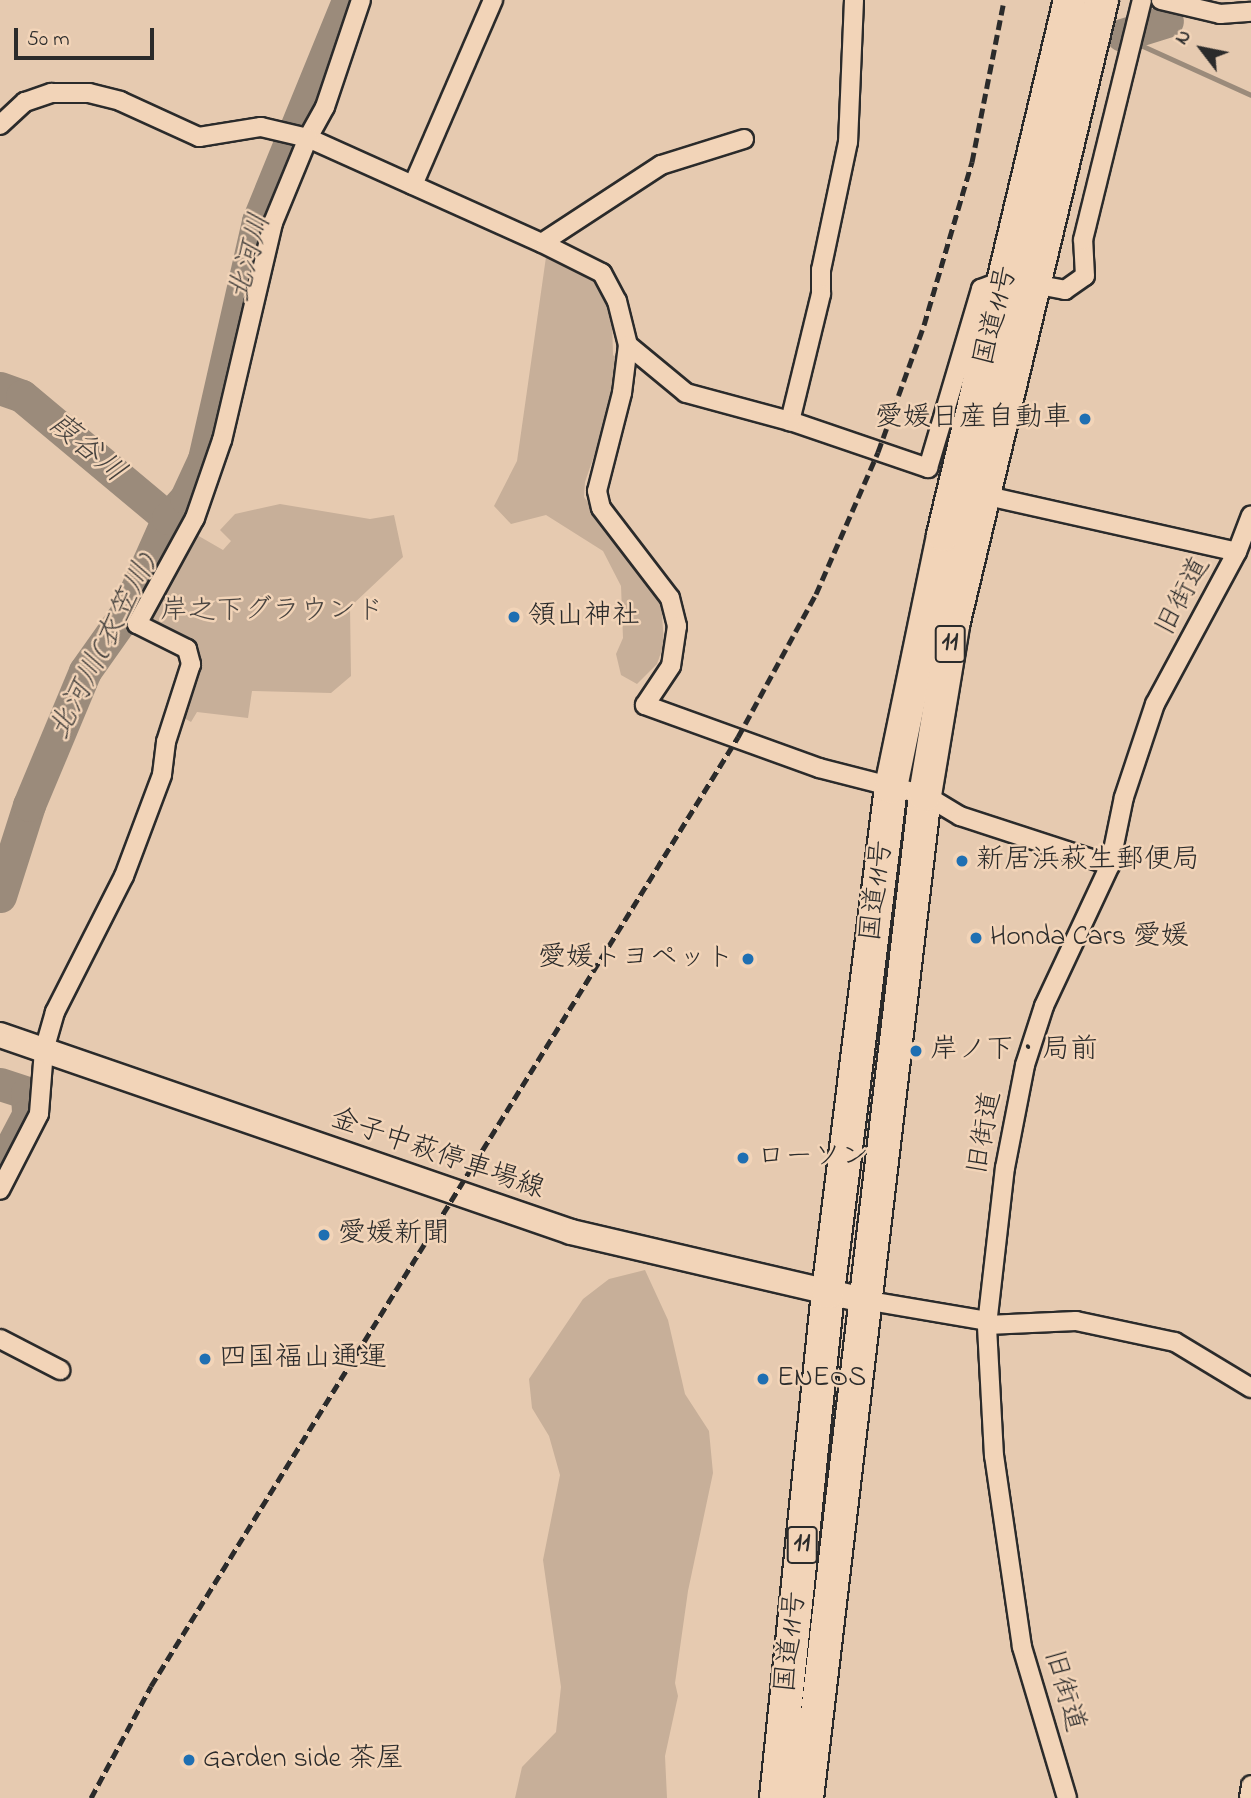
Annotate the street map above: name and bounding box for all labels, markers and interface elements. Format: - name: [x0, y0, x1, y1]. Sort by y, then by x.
- scale bar: [18, 14, 158, 58]
- north arrow: [1167, 14, 1237, 84]
- text: 50 m: [27, 25, 70, 55]
- text: N: [1169, 25, 1199, 50]
- water label: 北河川: [222, 210, 280, 306]
- street label: 国道11号: [968, 263, 1026, 369]
- place label: 愛媛日産自動車: [875, 402, 1071, 436]
- water label: 葭谷川: [40, 406, 132, 492]
- marker: 愛媛日産自動車: [1077, 411, 1093, 427]
- water label: 北河川(衣笠川): [42, 550, 166, 746]
- street label: 旧街道: [1149, 552, 1219, 642]
- park label: 岸之下グラウンド: [160, 595, 384, 629]
- place label: 領山神社: [528, 600, 640, 634]
- marker: 領山神社: [506, 609, 522, 625]
- road number: 11: [934, 622, 966, 666]
- street label: 国道11号: [855, 838, 901, 944]
- place label: 新居浜萩生郵便局: [976, 844, 1200, 878]
- marker: 新居浜萩生郵便局: [954, 853, 970, 869]
- place label: Honda Cars 愛媛: [990, 921, 1189, 955]
- marker: Honda Cars 愛媛: [968, 930, 984, 946]
- place label: 愛媛トヨペット: [538, 942, 734, 976]
- marker: 愛媛トヨペット: [740, 951, 756, 967]
- place label: 岸ノ下・局前: [930, 1034, 1098, 1068]
- marker: 岸ノ下・局前: [908, 1043, 924, 1059]
- street label: 旧街道: [962, 1089, 1010, 1177]
- street label: 金子中萩停車場線: [326, 1103, 548, 1207]
- place label: ローソン: [757, 1141, 869, 1175]
- marker: ローソン: [735, 1150, 751, 1166]
- place label: 愛媛新聞: [338, 1218, 450, 1252]
- marker: 愛媛新聞: [316, 1227, 332, 1243]
- place label: 四国福山通運: [219, 1342, 387, 1376]
- marker: 四国福山通運: [197, 1351, 213, 1367]
- place label: ENEOS: [777, 1362, 866, 1396]
- marker: ENEOS: [755, 1371, 771, 1387]
- road number: 11: [786, 1522, 818, 1568]
- street label: 国道11号: [770, 1590, 814, 1694]
- street label: 旧街道: [1035, 1646, 1091, 1736]
- place label: Garden side 茶屋: [203, 1743, 404, 1777]
- marker: Garden side 茶屋: [181, 1752, 197, 1768]

